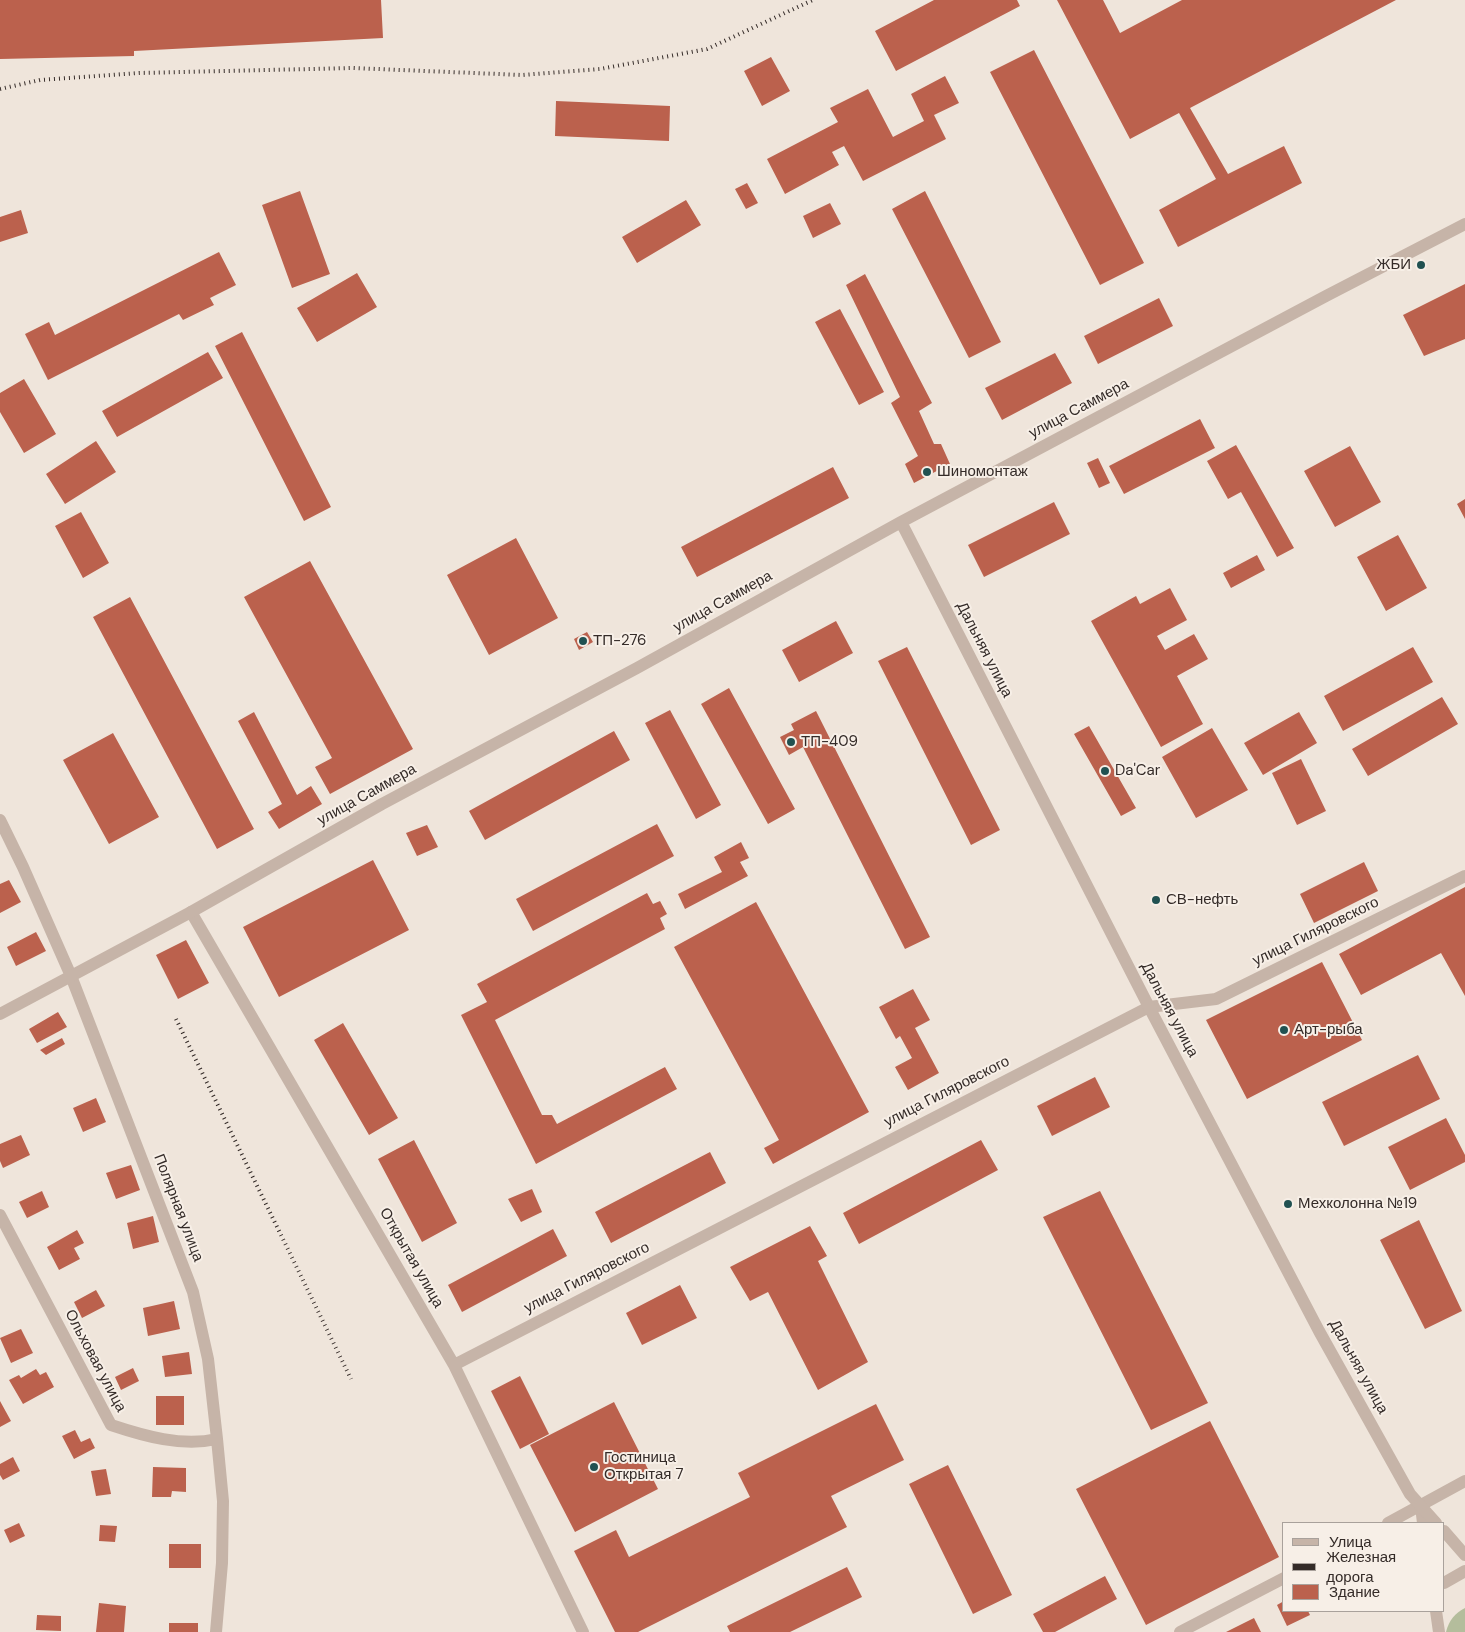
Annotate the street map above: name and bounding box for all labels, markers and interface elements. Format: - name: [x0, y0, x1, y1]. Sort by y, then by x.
- place label: ЖБИ: [1377, 256, 1411, 274]
- marker: ЖБИ: [1415, 259, 1427, 271]
- street label: улица Саммера: [1026, 375, 1132, 443]
- place label: Шиномонтаж: [937, 463, 1028, 481]
- marker: Шиномонтаж: [921, 466, 933, 478]
- street label: улица Саммера: [670, 567, 776, 637]
- street label: Дальняя улица: [952, 599, 1016, 701]
- place label: ТП-276: [593, 632, 646, 650]
- marker: ТП-276: [577, 635, 589, 647]
- place label: ТП-409: [801, 733, 858, 751]
- marker: ТП-409: [785, 736, 797, 748]
- street label: улица Саммера: [314, 760, 420, 830]
- place label: Da'Car: [1115, 762, 1160, 780]
- marker: Da'Car: [1099, 765, 1111, 777]
- place label: СВ-нефть: [1166, 891, 1238, 909]
- marker: СВ-нефть: [1150, 894, 1162, 906]
- street label: улица Гиляровского: [1250, 894, 1382, 970]
- street label: Дальняя улица: [1136, 959, 1202, 1061]
- place label: Арт-рыба: [1294, 1021, 1363, 1039]
- marker: Арт-рыба: [1278, 1024, 1290, 1036]
- street label: улица Гиляровского: [881, 1053, 1013, 1131]
- street label: Полярная улица: [149, 1152, 207, 1264]
- place label: Мехколонна №19: [1298, 1195, 1417, 1213]
- marker: Мехколонна №19: [1282, 1198, 1294, 1210]
- street label: Открытая улица: [375, 1205, 447, 1311]
- street label: улица Гиляровского: [521, 1239, 653, 1317]
- street label: Ольховая улица: [60, 1307, 130, 1415]
- street label: Дальняя улица: [1325, 1317, 1391, 1417]
- place label: Гостиница Открытая 7: [604, 1449, 683, 1484]
- marker: Гостиница Открытая 7: [588, 1461, 600, 1473]
- legend: [1282, 1522, 1445, 1612]
- text: Улица: [1329, 1532, 1372, 1552]
- text: Железная дорога: [1326, 1547, 1396, 1587]
- text: Здание: [1329, 1582, 1380, 1602]

